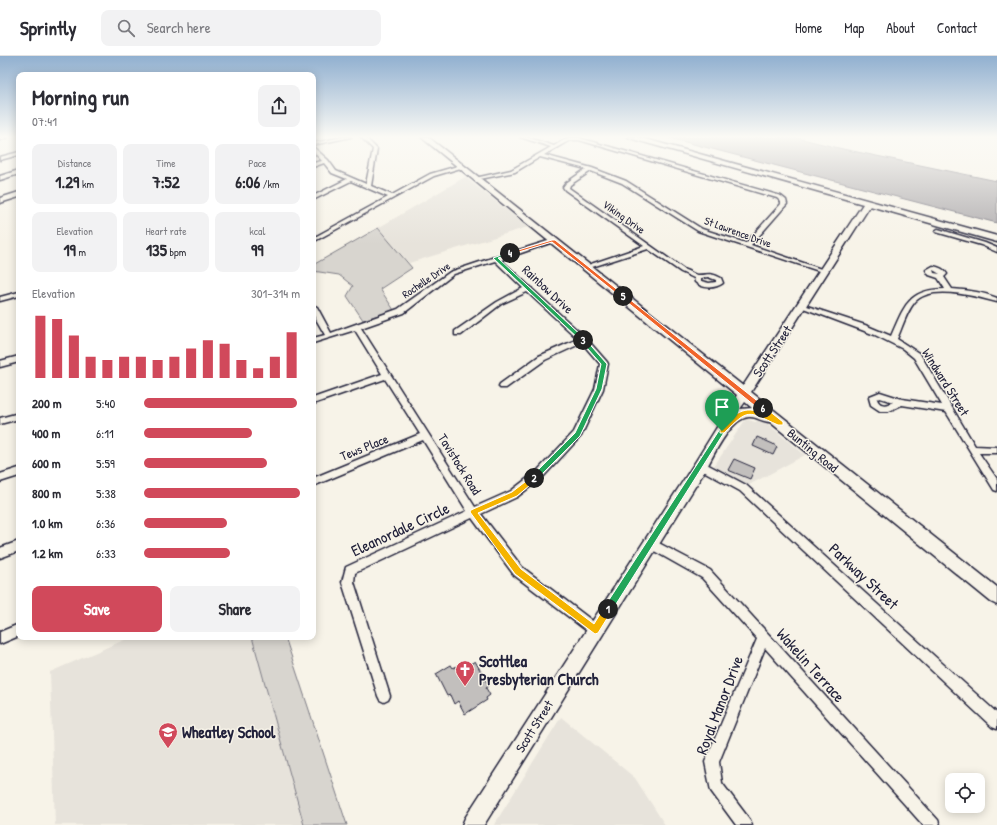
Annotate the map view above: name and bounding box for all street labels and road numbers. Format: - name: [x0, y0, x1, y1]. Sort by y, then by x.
- street label: Viking Drive: [600, 197, 648, 237]
- street label: St Lawrence Drive: [703, 213, 774, 251]
- street label: Rochelle Drive: [399, 258, 453, 301]
- street label: Rainbow Drive: [519, 261, 577, 317]
- street label: Scott Street: [748, 321, 796, 380]
- street label: Windward Street: [918, 345, 974, 420]
- street label: Bunting Road: [784, 424, 842, 476]
- street label: Tews Place: [337, 429, 391, 465]
- street label: Tavistock Road: [434, 430, 486, 498]
- street label: Eleanordale Circle: [347, 496, 453, 561]
- street label: Parkway Street: [824, 538, 904, 614]
- street label: Wakelin Terrace: [772, 623, 851, 707]
- street label: Royal Manor Drive: [690, 652, 748, 758]
- street label: Scott Street: [511, 696, 557, 756]

